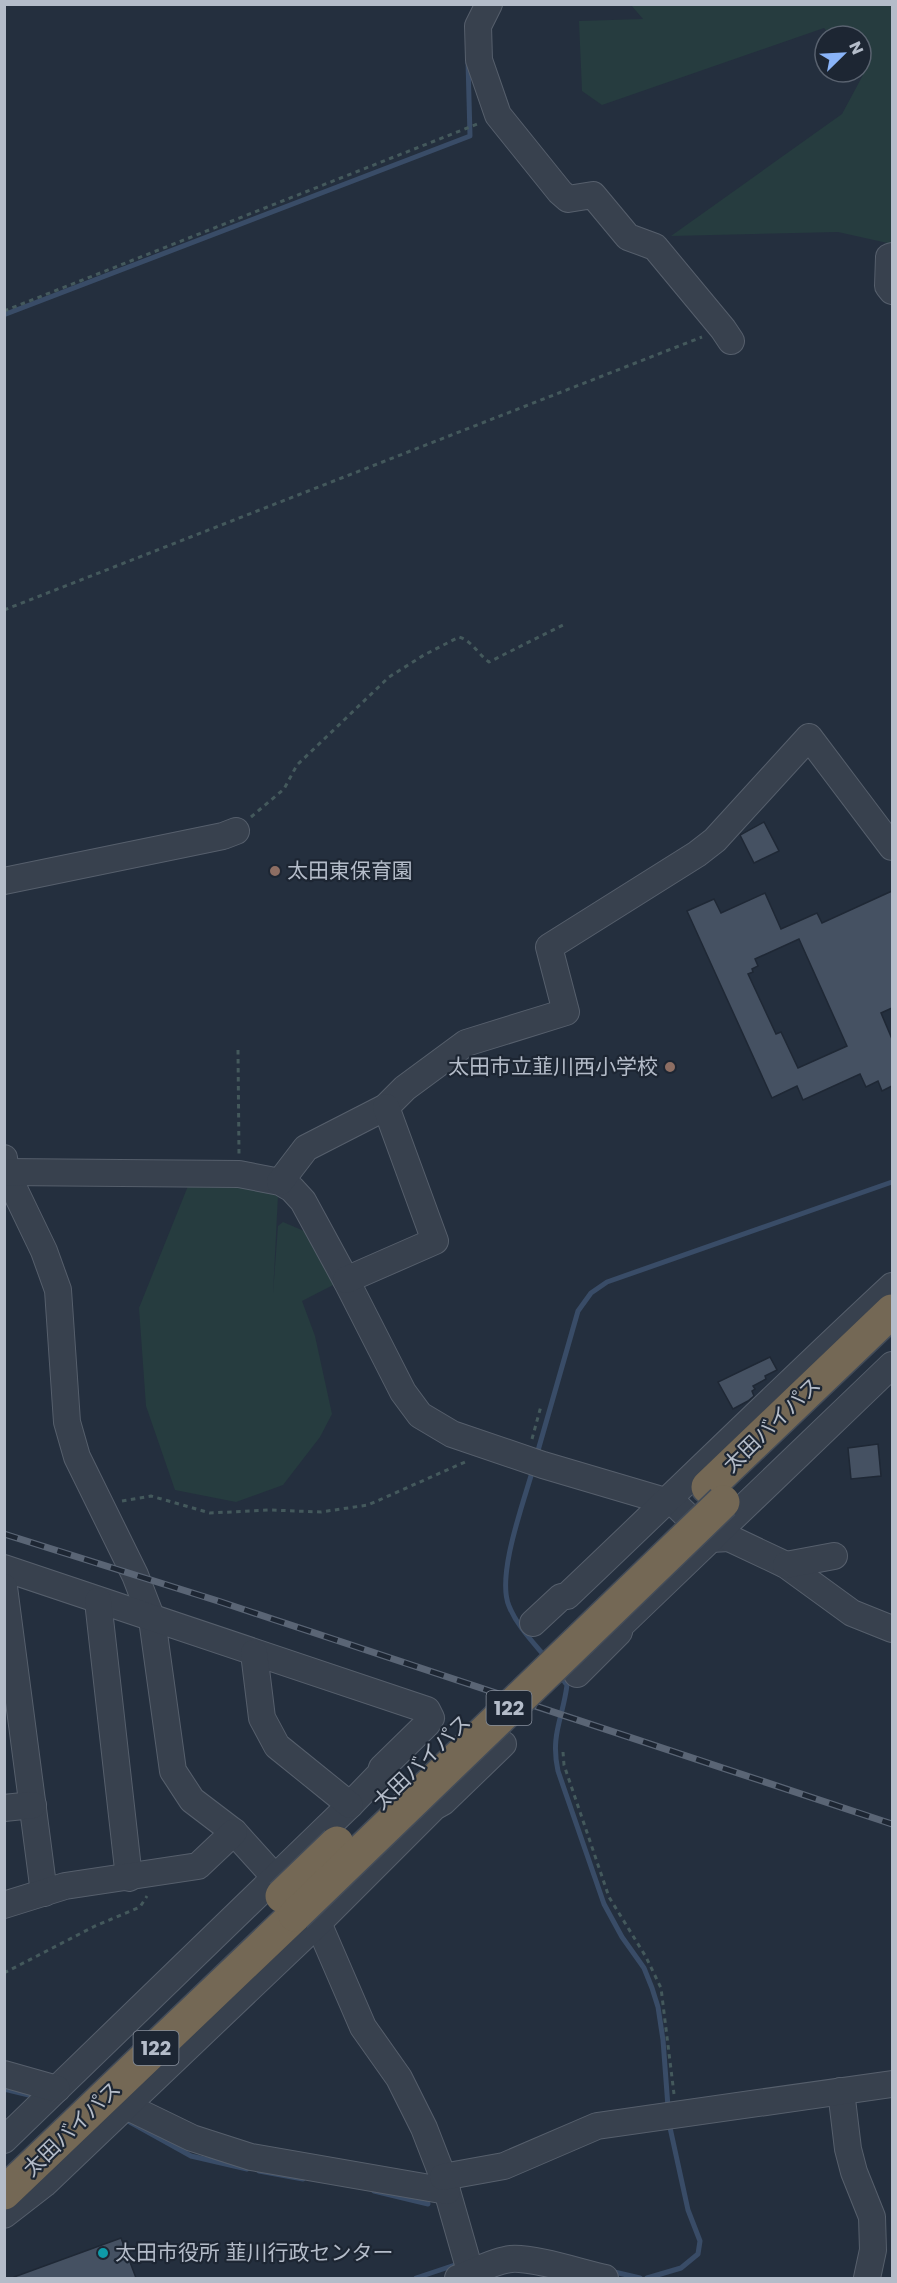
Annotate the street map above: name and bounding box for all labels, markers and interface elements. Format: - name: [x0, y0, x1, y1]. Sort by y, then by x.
- north arrow: [813, 24, 873, 84]
- text: N: [843, 38, 869, 58]
- place label: 太田東保育園: [287, 856, 413, 885]
- marker: 太田東保育園: [268, 864, 282, 878]
- place label: 太田市立韮川西小学校: [448, 1052, 658, 1081]
- marker: 太田市立韮川西小学校: [663, 1060, 677, 1074]
- street label: 太田バイパス: [716, 1371, 827, 1479]
- road number: 122: [486, 1691, 532, 1725]
- street label: 太田バイパス: [366, 1708, 477, 1816]
- road number: 122: [134, 2031, 178, 2065]
- street label: 太田バイパス: [16, 2075, 127, 2183]
- place label: 太田市役所 韮川行政センター: [115, 2238, 394, 2267]
- marker: 太田市役所 韮川行政センター: [96, 2246, 110, 2260]

